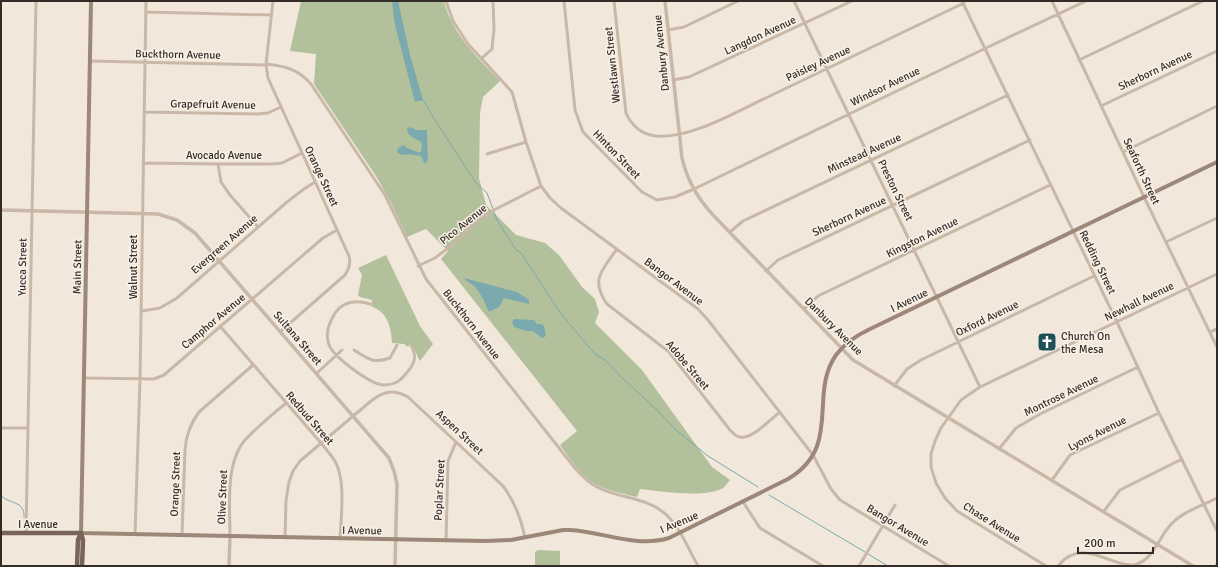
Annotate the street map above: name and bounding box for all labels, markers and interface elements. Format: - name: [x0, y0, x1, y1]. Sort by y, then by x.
- street label: Langdon Avenue: [722, 13, 798, 58]
- street label: Danbury Avenue: [651, 14, 672, 92]
- street label: Westlawn Street: [602, 26, 623, 104]
- street label: Paisley Avenue: [784, 43, 853, 84]
- street label: Buckthorn Avenue: [135, 47, 221, 62]
- street label: Sherborn Avenue: [1116, 48, 1194, 93]
- street label: Windsor Avenue: [848, 64, 922, 109]
- street label: Grapefruit Avenue: [170, 97, 256, 112]
- street label: Hinton Street: [590, 127, 643, 182]
- street label: Minstead Avenue: [825, 131, 903, 176]
- street label: Seaforth Street: [1121, 136, 1163, 207]
- street label: Orange Street: [302, 144, 341, 209]
- street label: Avocado Avenue: [186, 149, 262, 162]
- street label: Preston Street: [875, 157, 916, 223]
- street label: Sherborn Avenue: [810, 194, 888, 239]
- street label: Pico Avenue: [437, 201, 490, 247]
- street label: Evergreen Avenue: [188, 212, 260, 277]
- street label: Kingston Avenue: [884, 214, 960, 260]
- street label: Redding Street: [1076, 228, 1119, 296]
- street label: Walnut Street: [127, 234, 140, 299]
- street label: Yucca Street: [15, 238, 30, 296]
- street label: Main Street: [71, 239, 84, 294]
- street label: Bangor Avenue: [642, 255, 706, 308]
- street label: Newhall Avenue: [1102, 279, 1176, 324]
- street label: I Avenue: [888, 286, 930, 315]
- street label: Buckthorn Avenue: [440, 287, 503, 362]
- street label: Camphor Avenue: [179, 291, 248, 352]
- street label: Danbury Avenue: [802, 295, 865, 358]
- street label: Oxford Avenue: [954, 298, 1021, 339]
- street label: Sultana Street: [271, 309, 325, 368]
- place label: Church On the Mesa: [1061, 330, 1110, 356]
- church icon: Church On the Mesa: [1036, 331, 1058, 353]
- street label: Adobe Street: [663, 338, 712, 393]
- street label: Montrose Avenue: [1022, 372, 1101, 419]
- street label: Redbud Street: [283, 389, 336, 448]
- street label: Aspen Street: [433, 407, 486, 458]
- street label: Lyons Avenue: [1066, 413, 1129, 454]
- street label: Orange Street: [168, 451, 183, 517]
- street label: Poplar Street: [431, 459, 448, 521]
- street label: Olive Street: [215, 469, 230, 525]
- street label: Chase Avenue: [961, 500, 1023, 545]
- street label: Bangor Avenue: [864, 502, 931, 549]
- street label: I Avenue: [658, 509, 700, 536]
- street label: I Avenue: [18, 518, 58, 531]
- street label: I Avenue: [342, 524, 382, 537]
- scale bar: [1078, 529, 1153, 555]
- text: 200 m: [1084, 536, 1116, 551]

